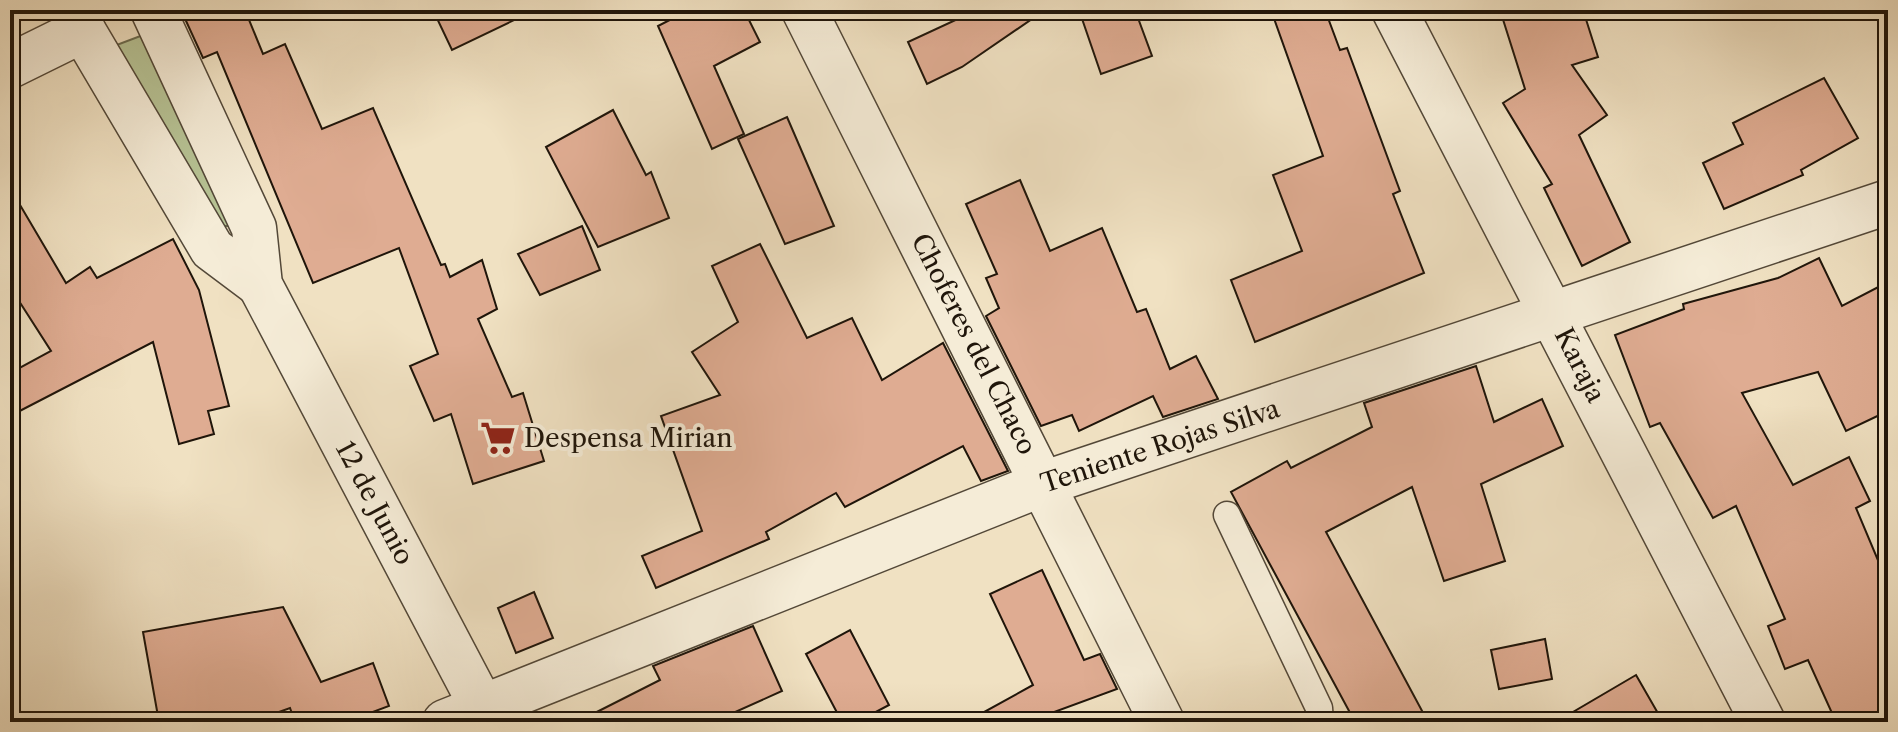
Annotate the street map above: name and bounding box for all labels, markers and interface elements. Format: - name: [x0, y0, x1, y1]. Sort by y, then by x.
- street label: Choferes del Chaco: [904, 228, 1044, 460]
- street label: Karaja: [1548, 322, 1612, 408]
- street label: Teniente Rojas Silva: [1036, 392, 1284, 500]
- supermarket icon: Despensa Mirian: [479, 419, 517, 457]
- place label: Despensa Mirian: [524, 422, 733, 454]
- street label: 12 de Junio: [329, 436, 421, 570]

